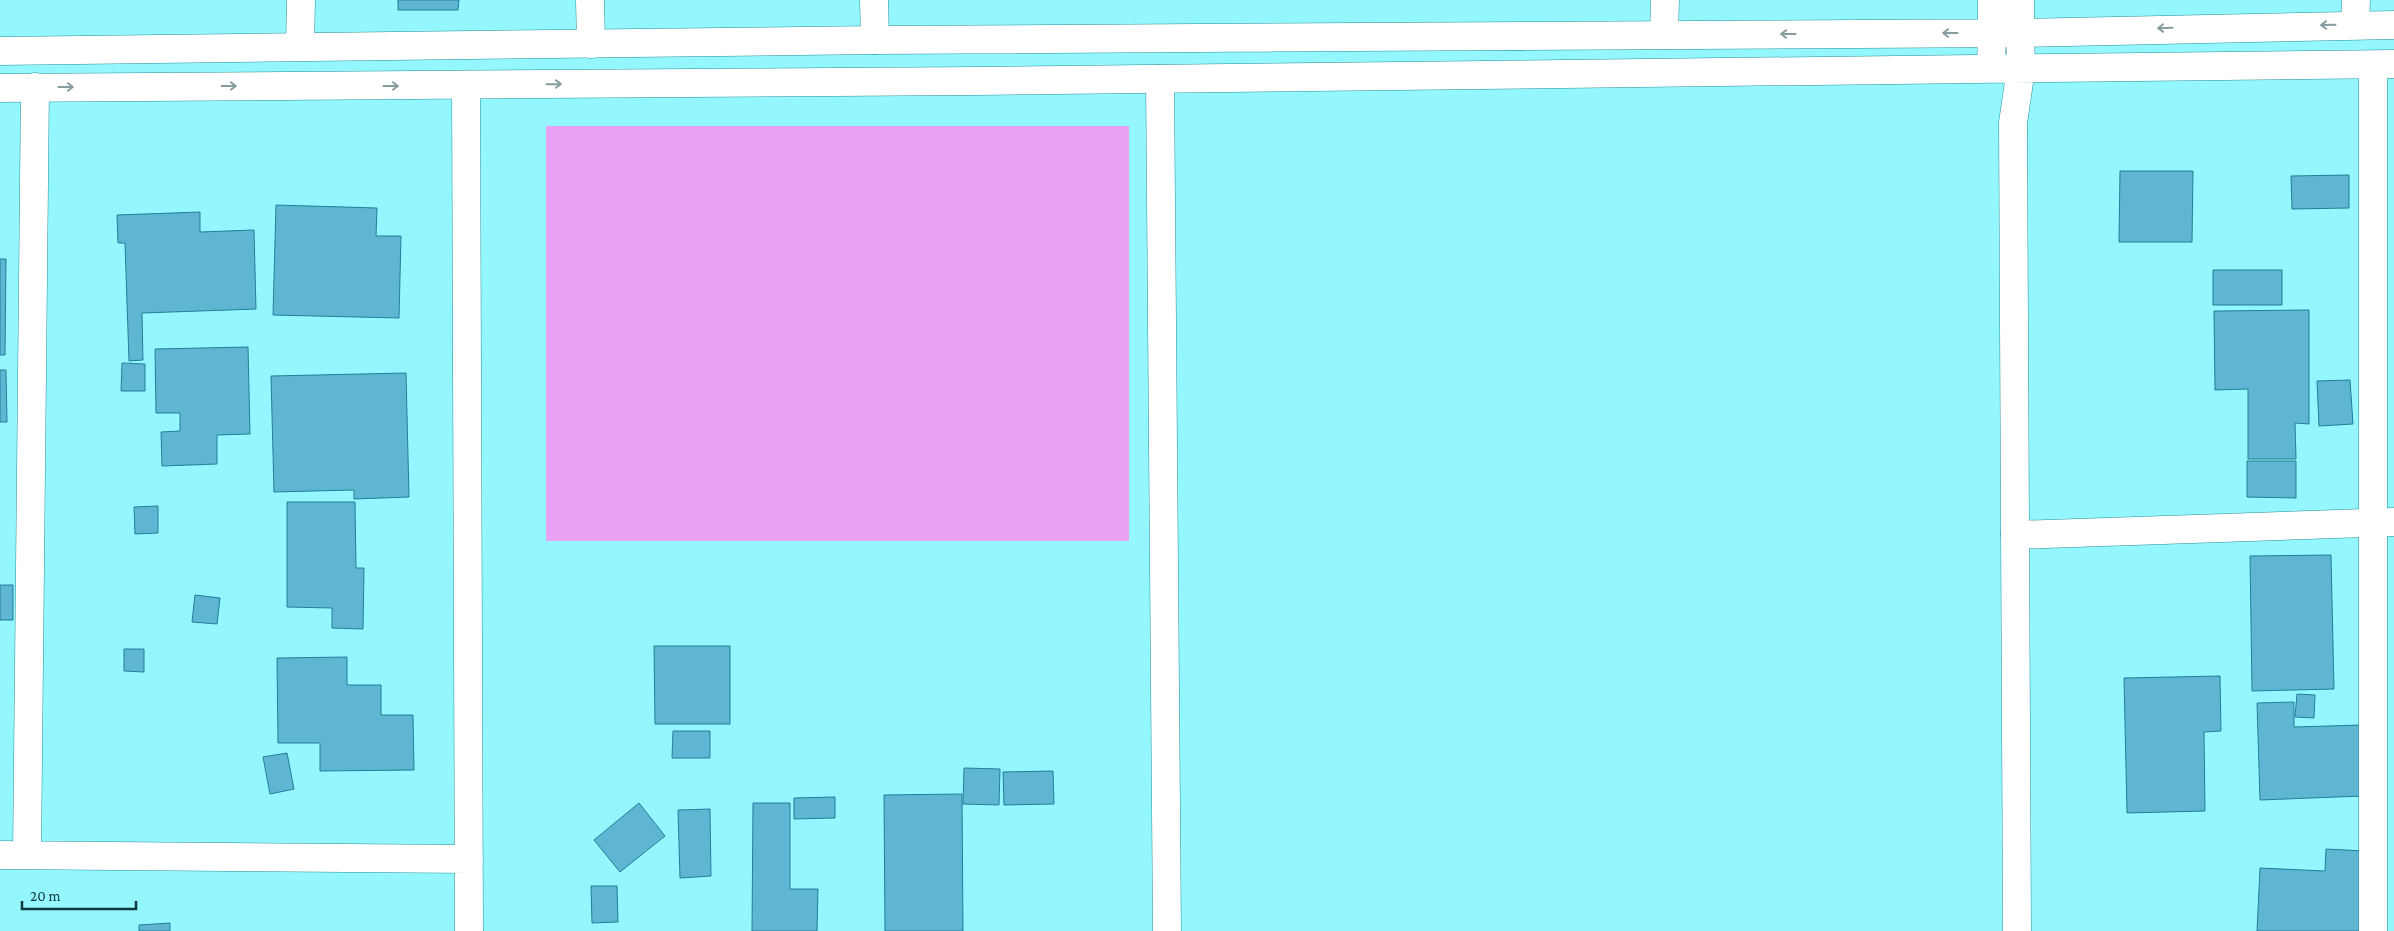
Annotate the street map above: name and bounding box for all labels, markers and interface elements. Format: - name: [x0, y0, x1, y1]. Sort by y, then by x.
- one-way arrow: [2320, 21, 2336, 30]
- one-way arrow: [2158, 24, 2174, 33]
- one-way arrow: [1943, 28, 1959, 38]
- one-way arrow: [1780, 29, 1796, 39]
- one-way arrow: [545, 79, 561, 89]
- one-way arrow: [220, 81, 236, 91]
- one-way arrow: [382, 81, 399, 91]
- one-way arrow: [58, 82, 74, 92]
- scale bar: [22, 878, 136, 910]
- text: 20 m: [30, 888, 61, 904]

